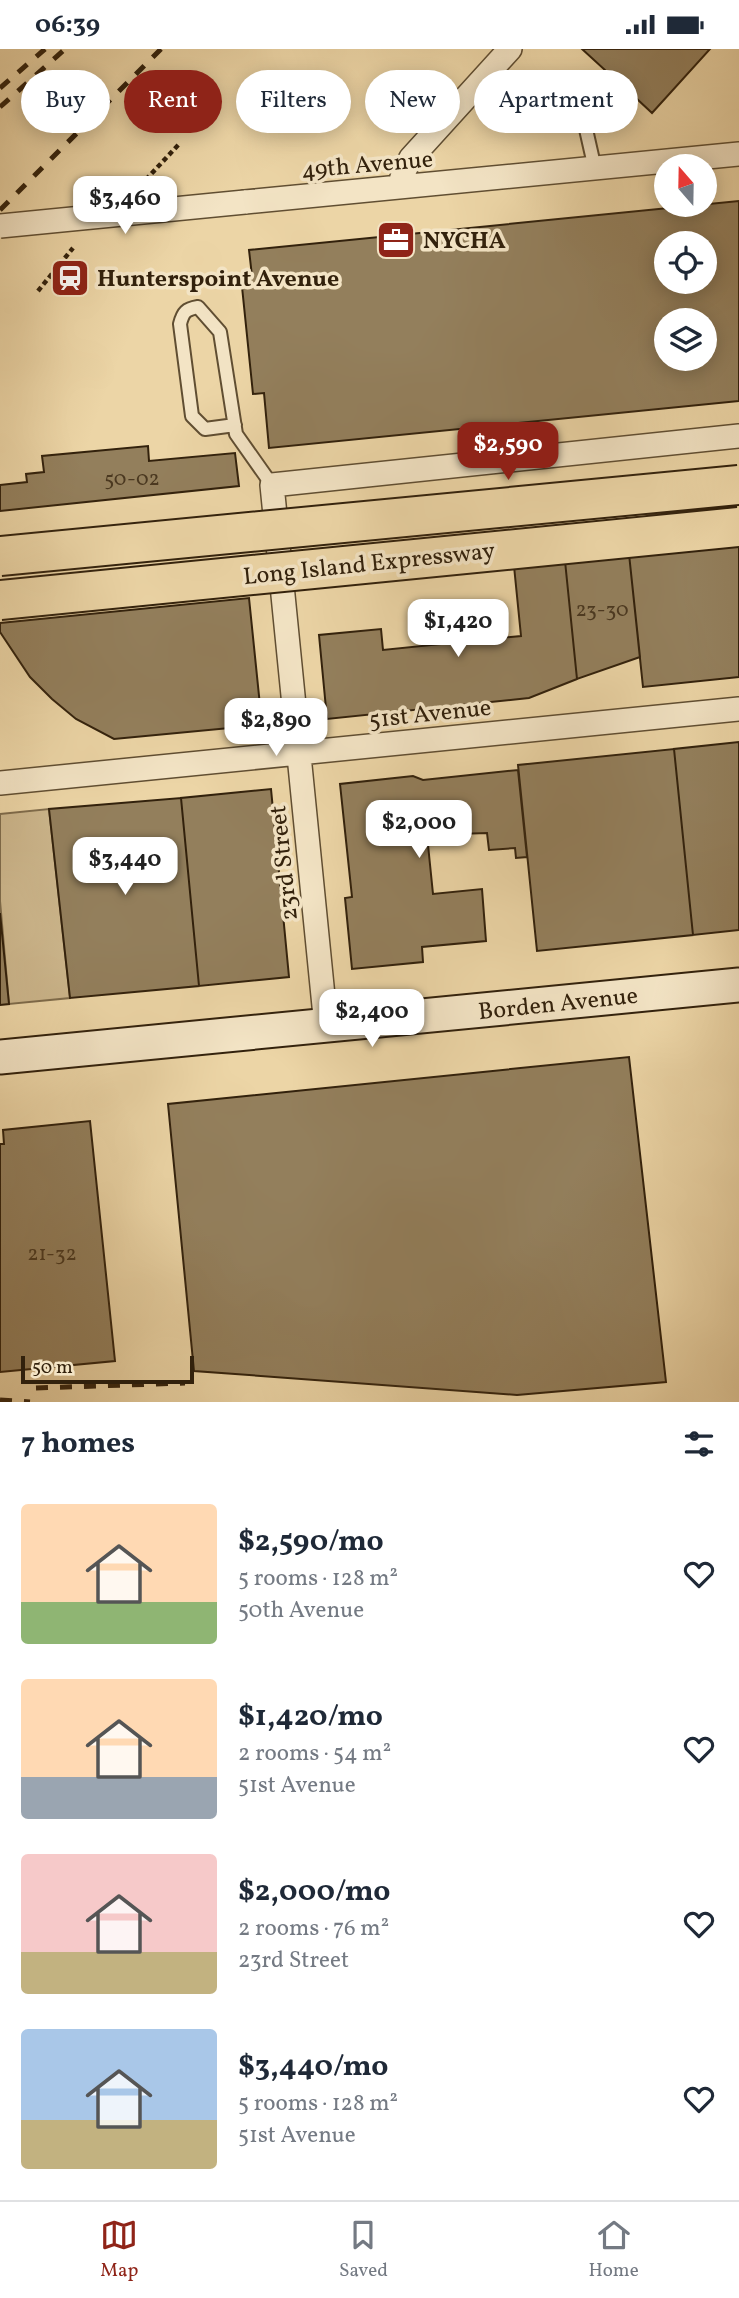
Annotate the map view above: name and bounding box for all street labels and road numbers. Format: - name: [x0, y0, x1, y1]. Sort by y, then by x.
- street label: 49th Avenue: [300, 143, 434, 189]
- street label: Long Island Expressway: [242, 535, 497, 595]
- street label: 51st Avenue: [367, 692, 493, 738]
- street label: 23rd Street: [262, 803, 308, 922]
- street label: Borden Avenue: [477, 980, 640, 1030]

